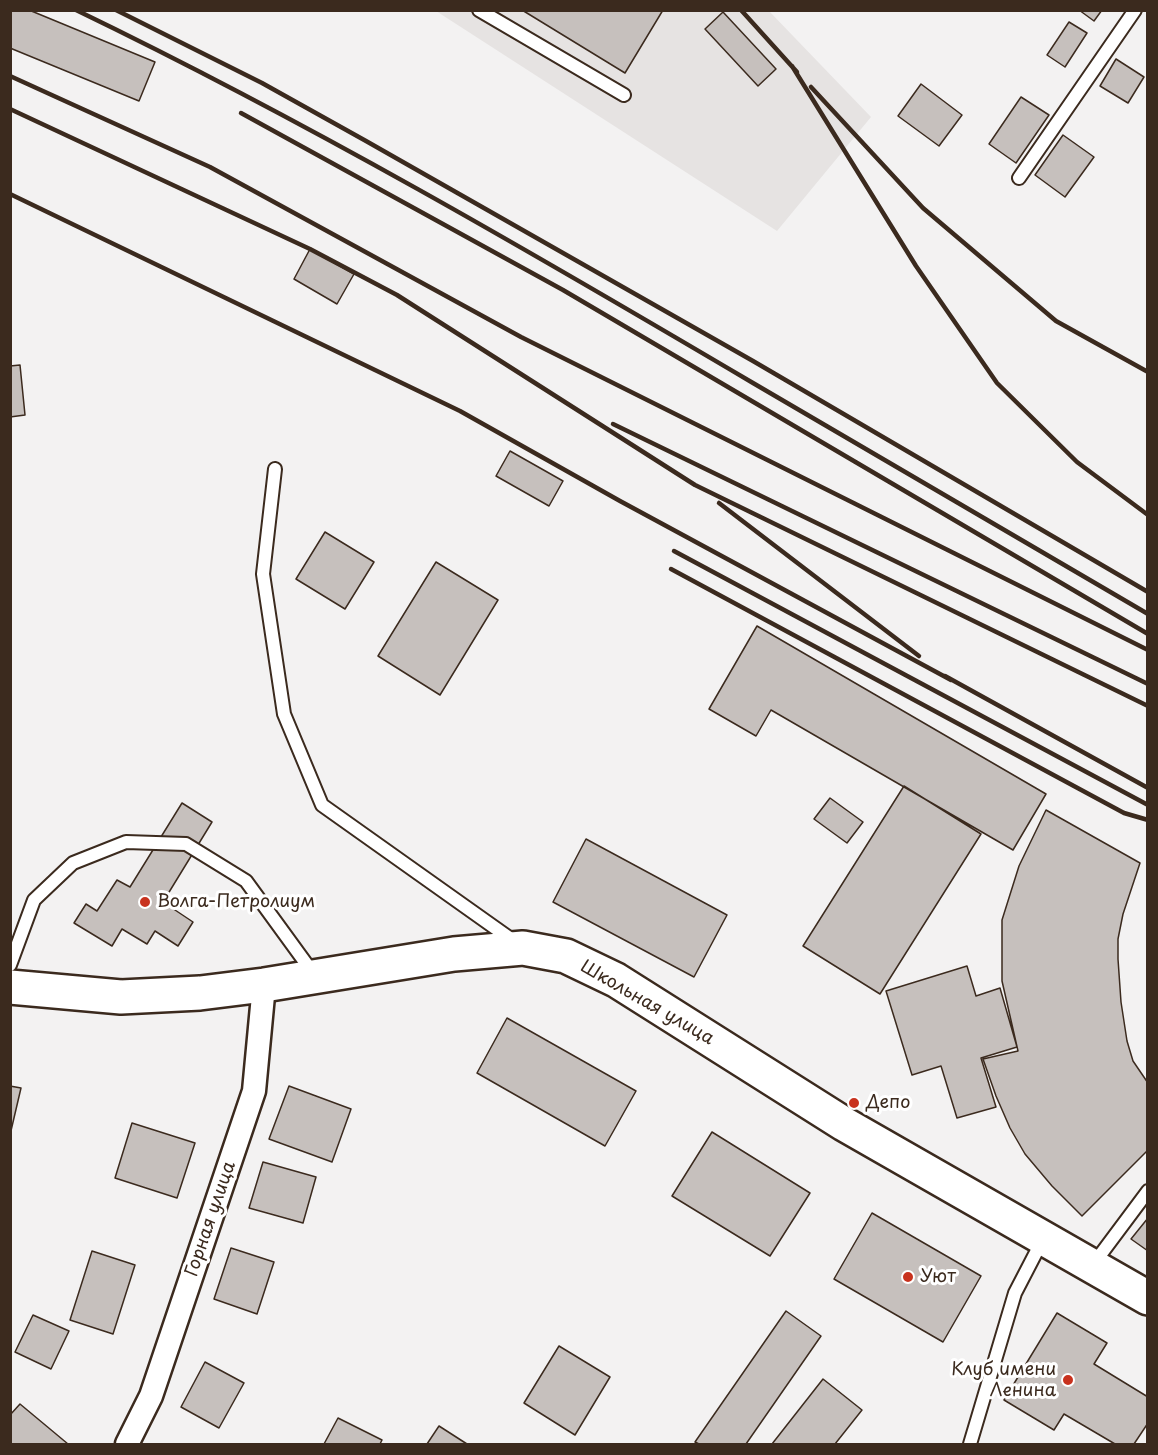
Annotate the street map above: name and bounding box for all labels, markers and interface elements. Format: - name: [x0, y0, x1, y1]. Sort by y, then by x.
- place label: Волга-Петролиум: [157, 891, 315, 913]
- marker: Волга-Петролиум: [138, 895, 152, 909]
- street label: Школьная улица: [576, 956, 718, 1050]
- place label: Депо: [866, 1092, 910, 1114]
- marker: Депо: [847, 1096, 861, 1110]
- street label: Горная улица: [181, 1159, 241, 1279]
- place label: Уют: [920, 1266, 956, 1288]
- marker: Уют: [901, 1270, 915, 1284]
- place label: Клуб имени Ленина: [951, 1359, 1056, 1402]
- marker: Клуб имени Ленина: [1061, 1373, 1075, 1387]

